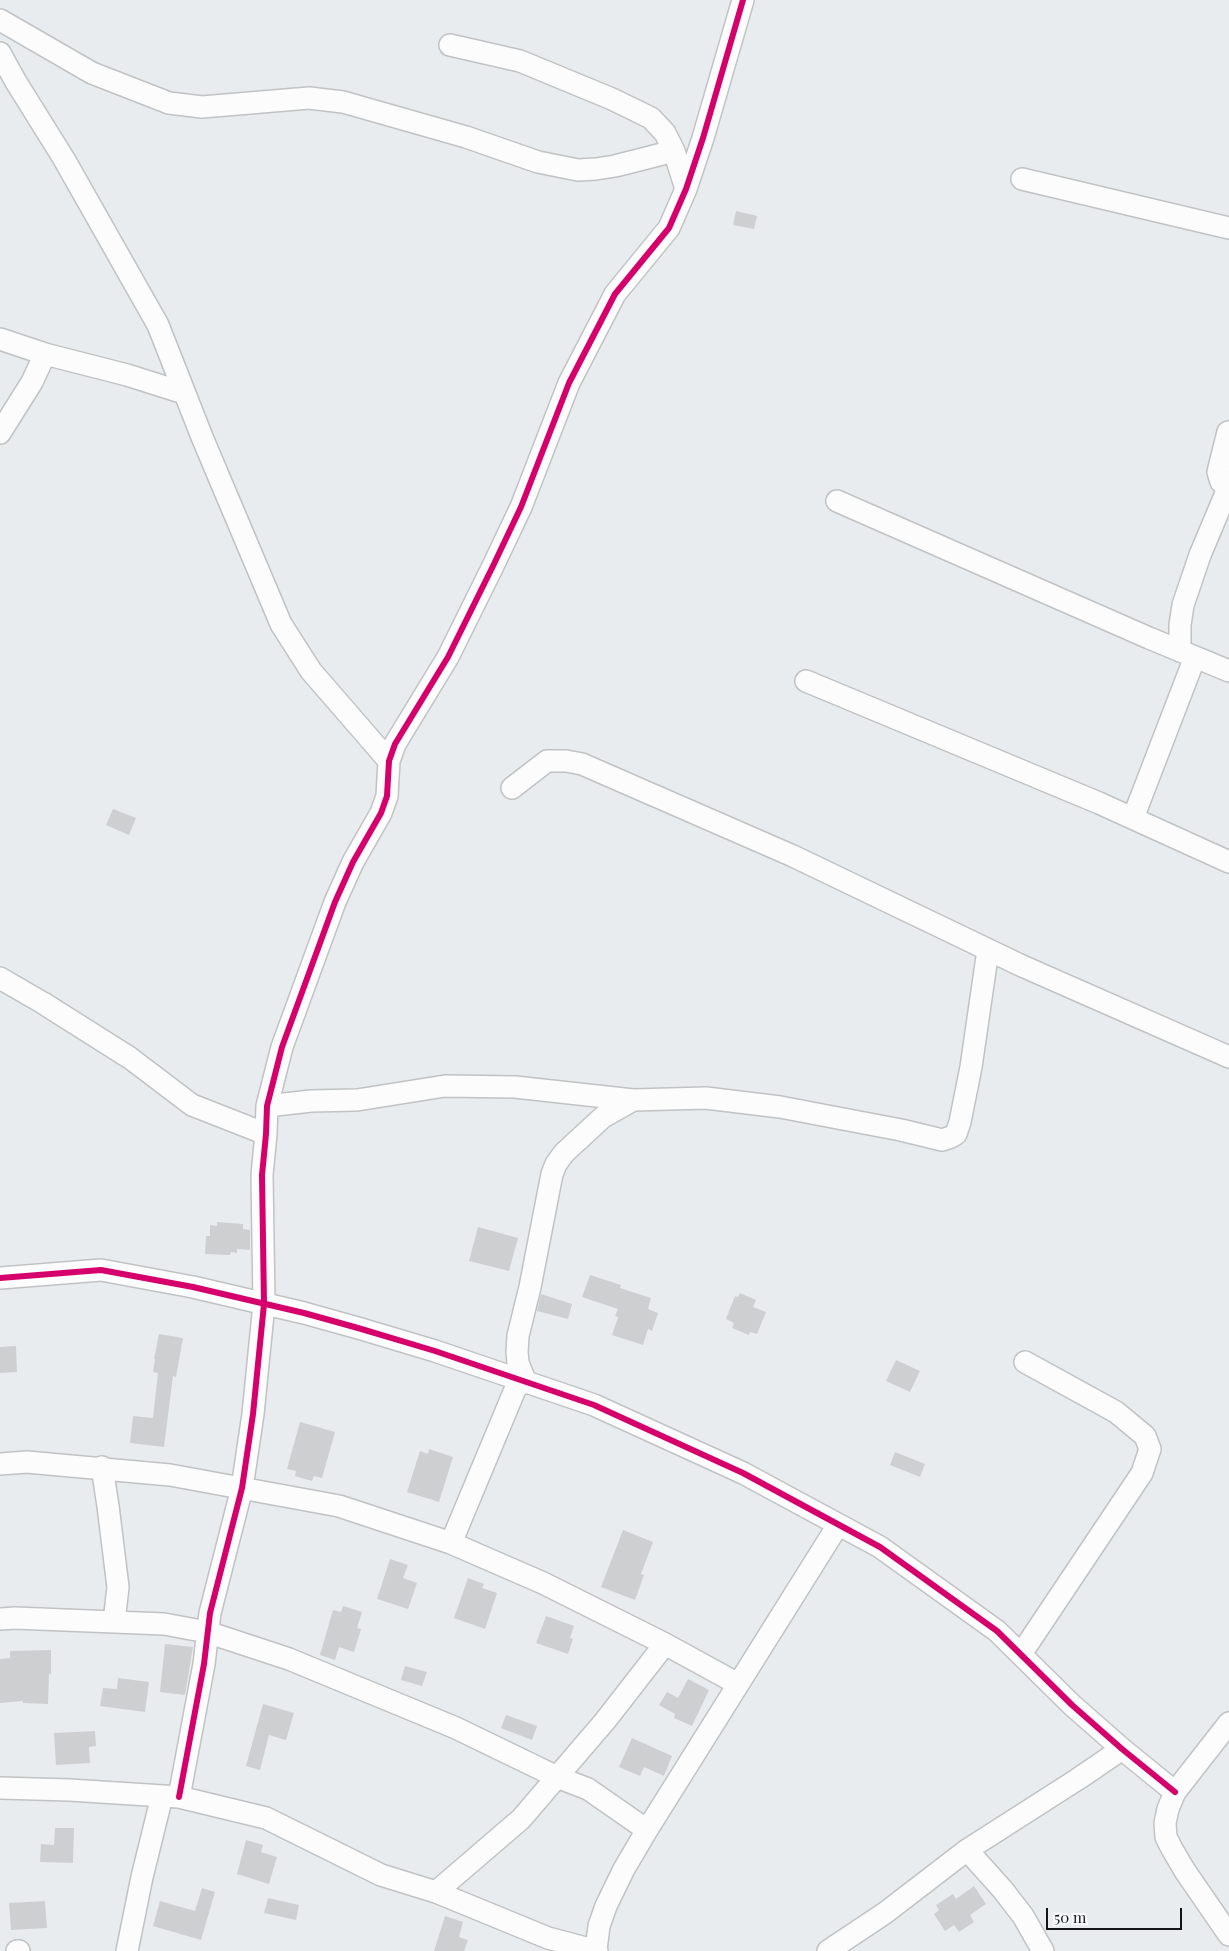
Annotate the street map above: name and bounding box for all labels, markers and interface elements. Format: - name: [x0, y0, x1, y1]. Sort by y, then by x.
- scale bar: [1049, 1898, 1185, 1930]
- text: 50 m: [1054, 1907, 1086, 1927]

